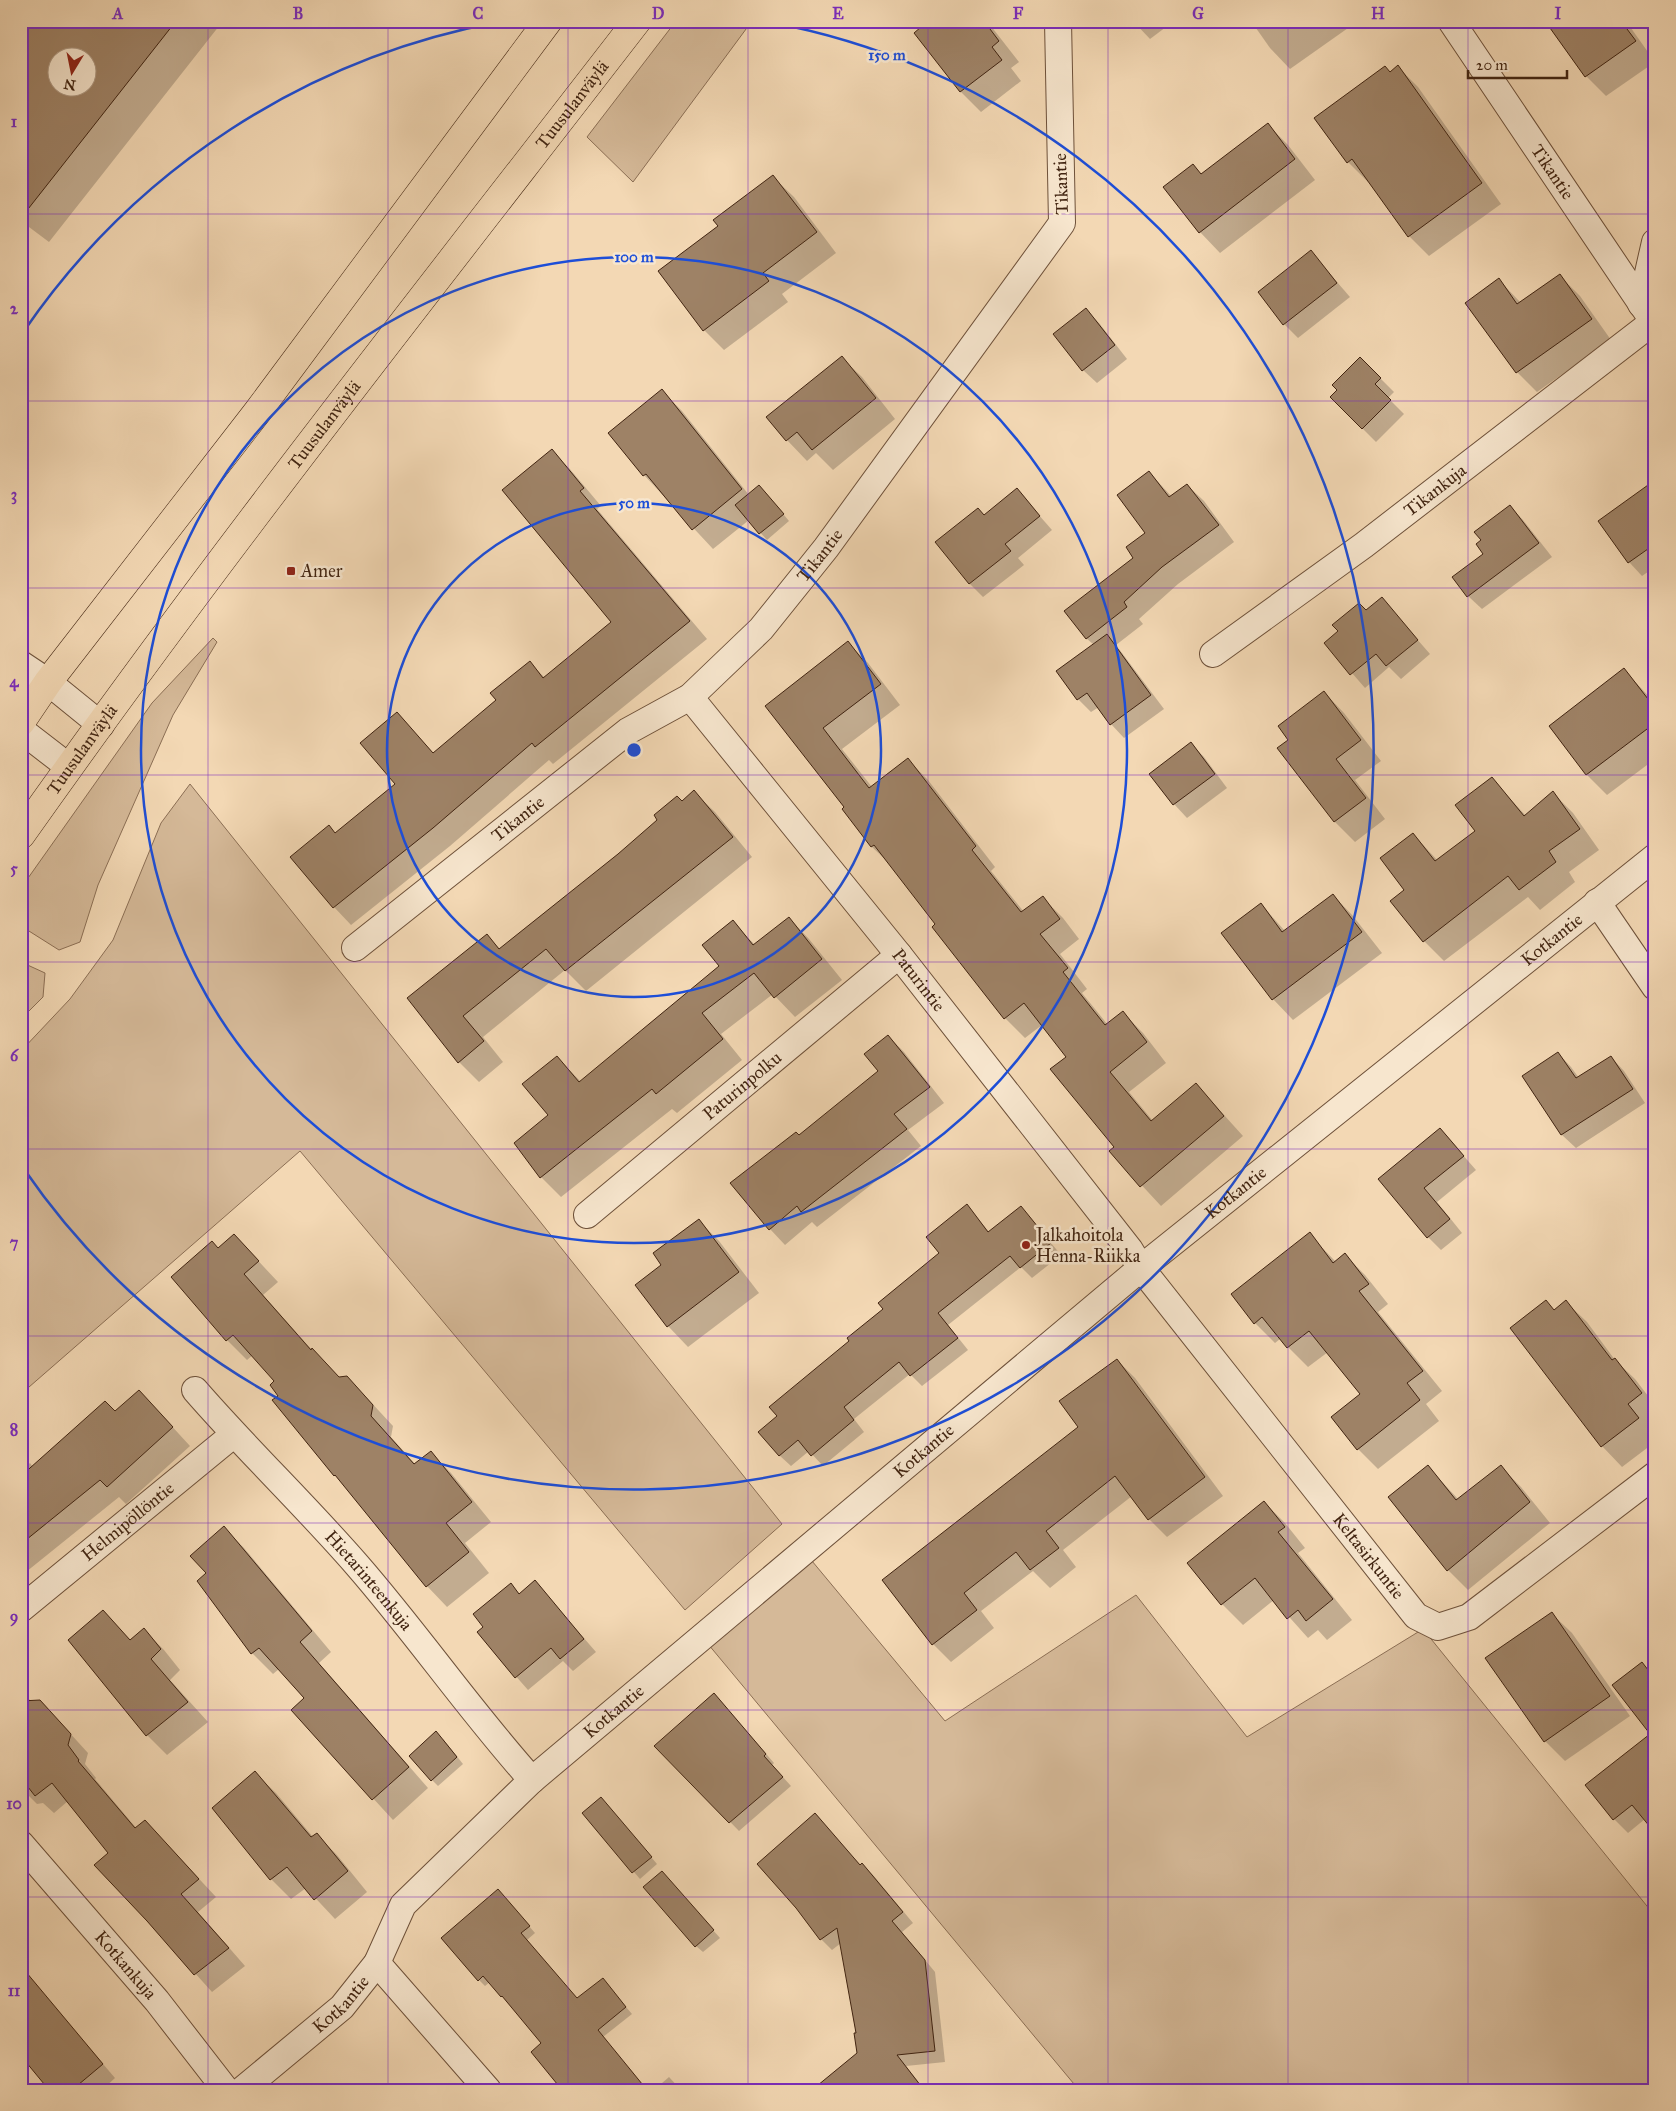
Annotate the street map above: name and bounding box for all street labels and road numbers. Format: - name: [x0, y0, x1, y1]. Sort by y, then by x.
- street label: Tuusulanväylä: [531, 56, 614, 153]
- street label: Tikantie: [1526, 140, 1579, 204]
- street label: Tikantie: [1049, 153, 1073, 215]
- street label: Tuusulanväylä: [283, 376, 366, 474]
- street label: Tikankuja: [1399, 459, 1471, 521]
- street label: Tikantie: [792, 524, 847, 586]
- street label: Tuusulanväylä: [42, 700, 122, 799]
- street label: Tikantie: [487, 791, 549, 846]
- street label: Kotkantie: [1517, 908, 1587, 971]
- street label: Paturintie: [887, 944, 950, 1016]
- street label: Paturinpolku: [698, 1046, 786, 1125]
- street label: Kotkantie: [1200, 1161, 1271, 1224]
- street label: Kotkantie: [889, 1419, 958, 1483]
- street label: Helmipöllöntie: [77, 1477, 178, 1566]
- street label: Keltasirkuntie: [1328, 1509, 1409, 1603]
- street label: Hietarinteenkuja: [320, 1526, 418, 1635]
- street label: Kotkantie: [579, 1680, 648, 1743]
- street label: Kotkankuja: [90, 1926, 162, 2004]
- street label: Kotkantie: [308, 1971, 374, 2038]

